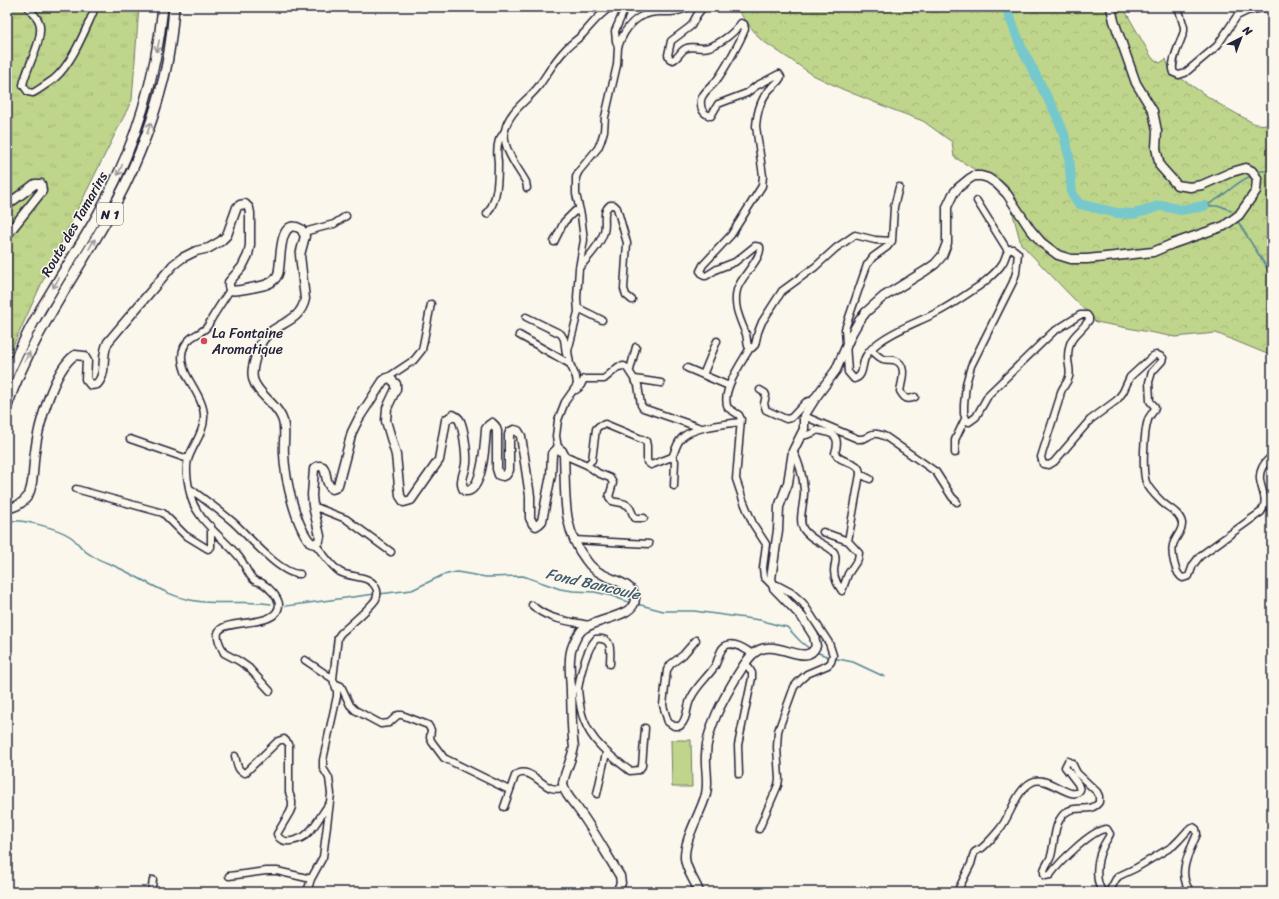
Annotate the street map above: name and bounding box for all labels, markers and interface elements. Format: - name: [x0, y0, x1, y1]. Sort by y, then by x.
- north arrow: [1221, 18, 1261, 58]
- text: N: [1237, 21, 1257, 41]
- one-way arrow: [154, 39, 162, 52]
- one-way arrow: [146, 121, 153, 134]
- one-way arrow: [116, 163, 123, 175]
- street label: Route des Tamarins: [34, 166, 115, 282]
- road number: N 1: [97, 203, 123, 225]
- one-way arrow: [88, 238, 96, 250]
- one-way arrow: [52, 277, 60, 289]
- place label: La Fontaine Aromatique: [211, 321, 283, 362]
- marker: La Fontaine Aromatique: [199, 336, 209, 346]
- one-way arrow: [24, 351, 31, 363]
- water label: Fond Bancoule: [543, 561, 644, 608]

